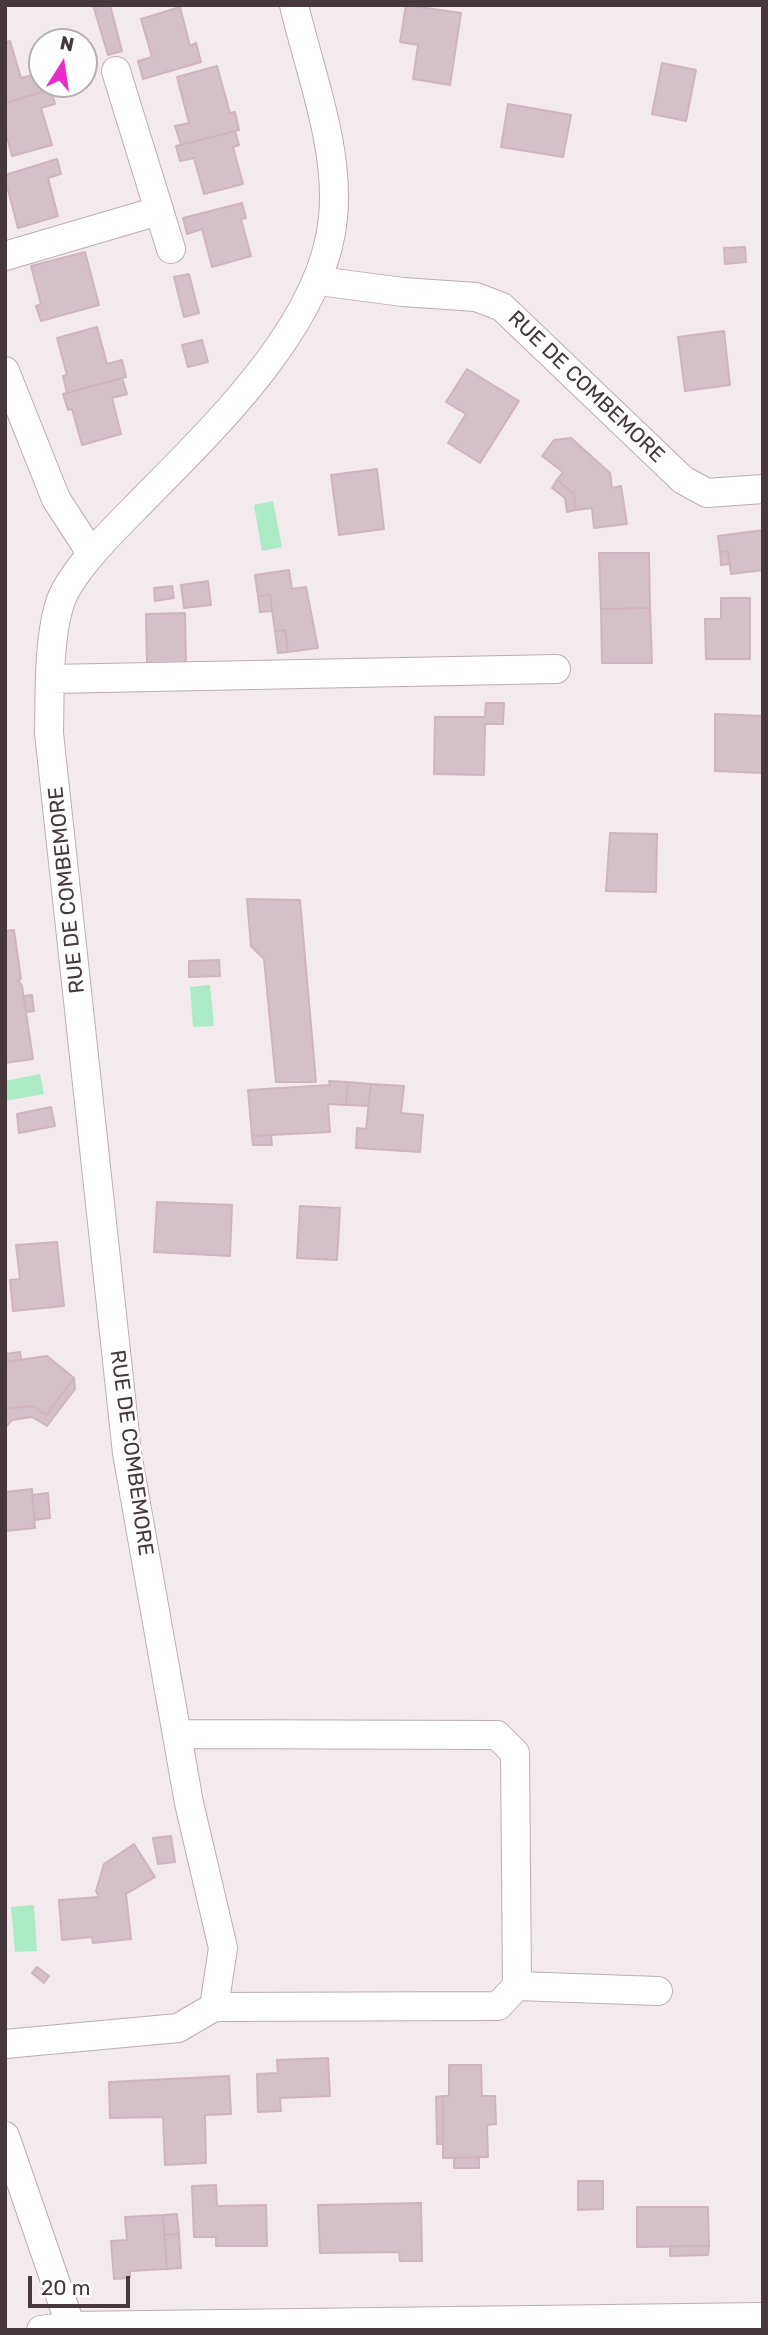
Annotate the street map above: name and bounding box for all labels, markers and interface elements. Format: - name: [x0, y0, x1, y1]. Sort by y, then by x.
- north arrow: [28, 28, 98, 98]
- text: N: [58, 31, 76, 57]
- street label: RUE DE COMBEMORE: [503, 306, 669, 468]
- street label: RUE DE COMBEMORE: [44, 785, 90, 995]
- street label: RUE DE COMBEMORE: [104, 1348, 158, 1558]
- scale bar: [32, 2262, 133, 2306]
- text: 20 m: [41, 2275, 90, 2300]

